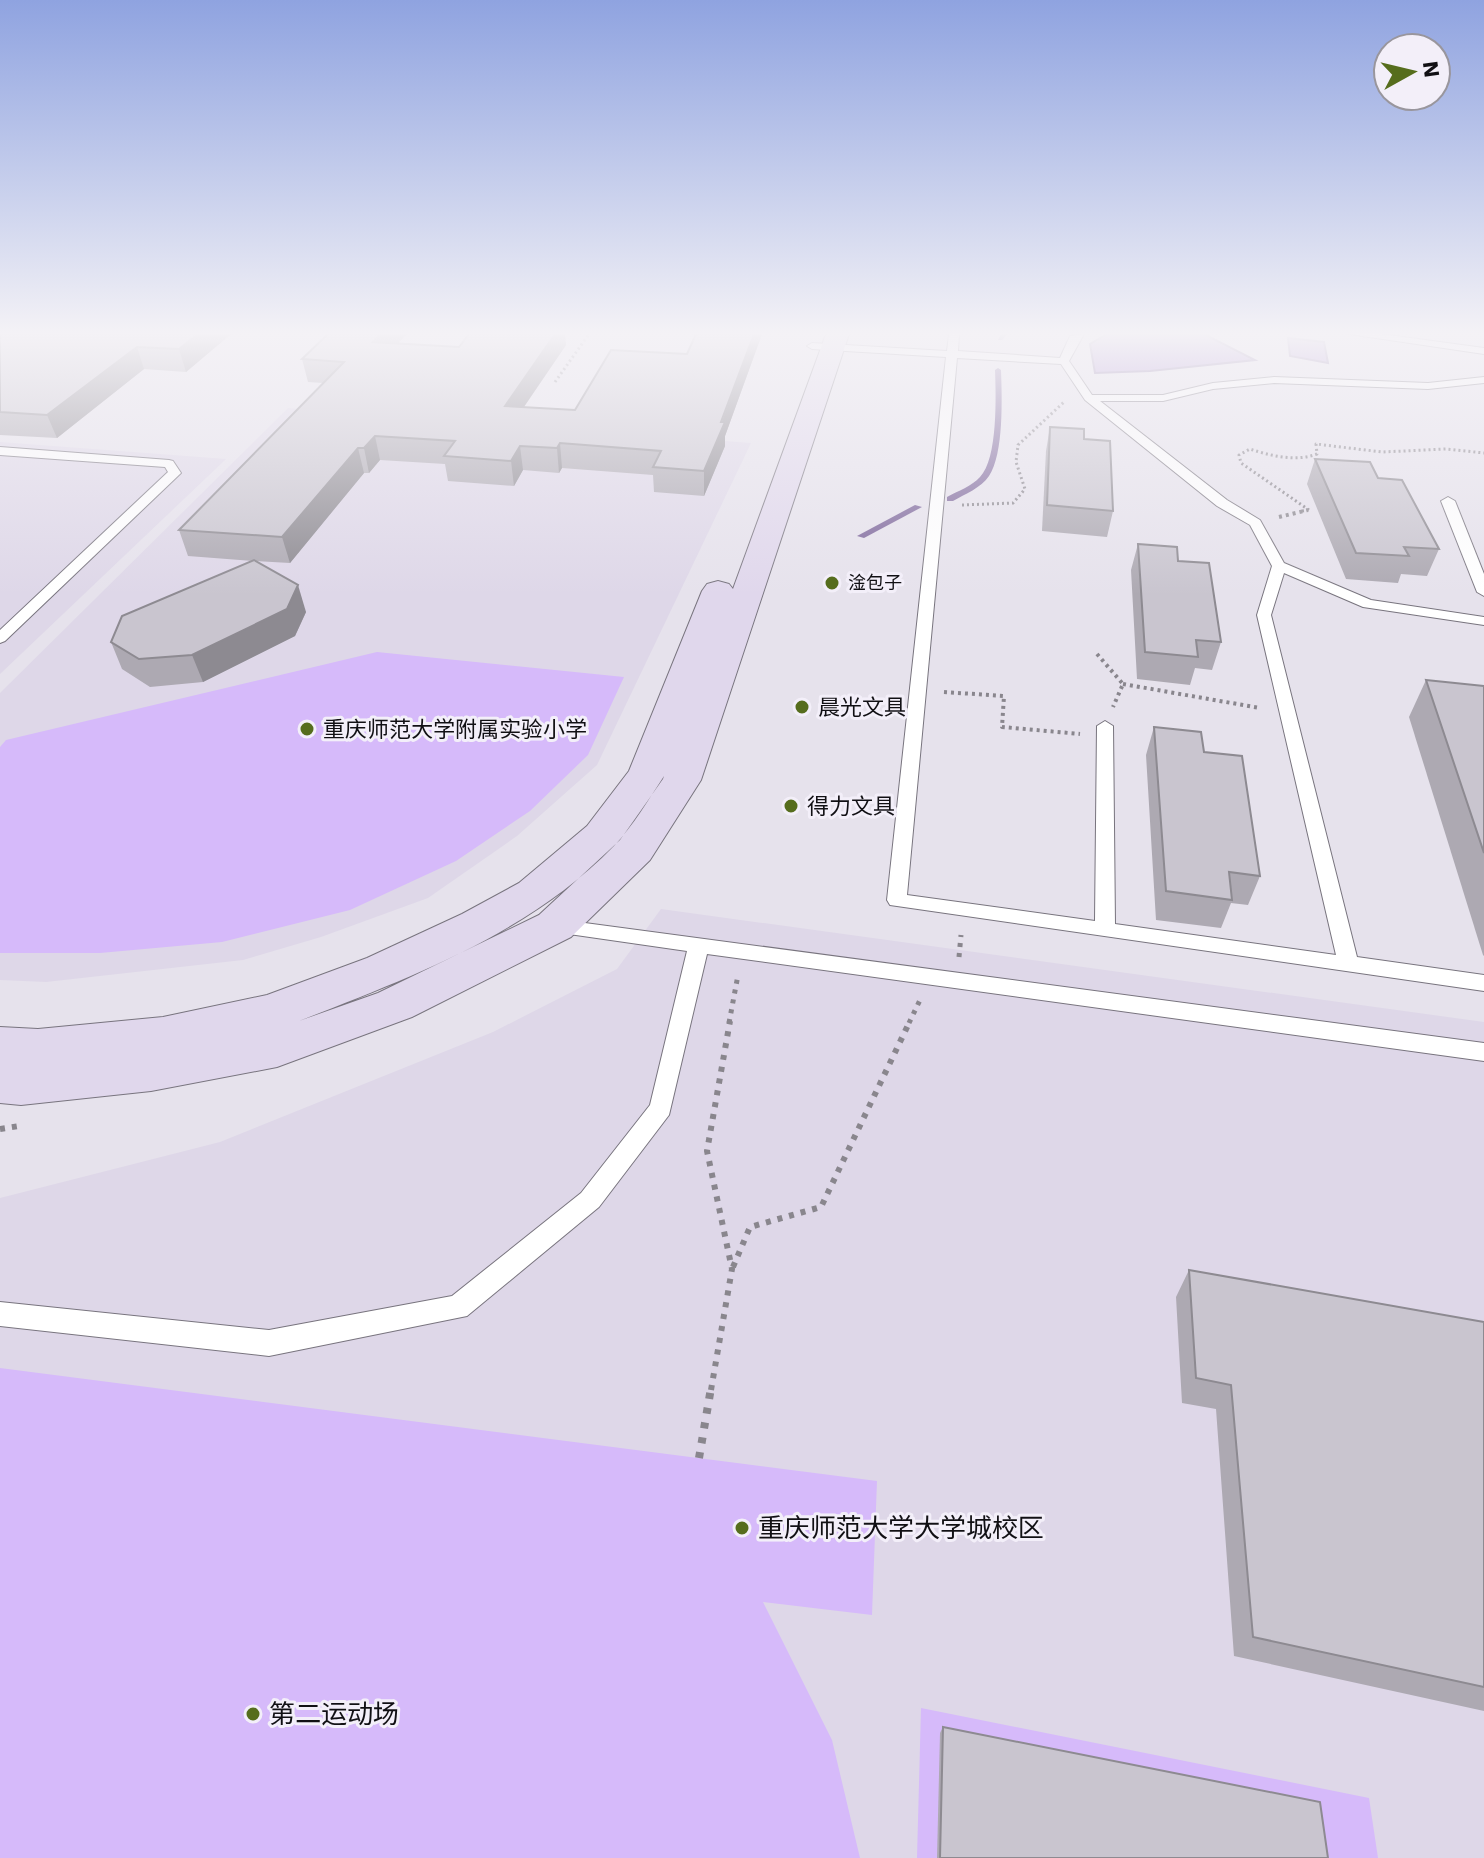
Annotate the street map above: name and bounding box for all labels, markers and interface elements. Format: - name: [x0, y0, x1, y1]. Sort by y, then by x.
- north arrow: [1372, 32, 1452, 112]
- text: N: [1418, 59, 1445, 79]
- place label: 淦包子: [848, 572, 902, 593]
- marker: 淦包子: [823, 574, 841, 592]
- place label: 晨光文具: [818, 695, 906, 720]
- marker: 晨光文具: [793, 698, 811, 716]
- place label: 重庆师范大学附属实验小学: [323, 717, 587, 742]
- marker: 重庆师范大学附属实验小学: [298, 720, 316, 738]
- place label: 得力文具: [807, 794, 895, 819]
- marker: 得力文具: [782, 797, 800, 815]
- place label: 重庆师范大学大学城校区: [758, 1513, 1044, 1543]
- marker: 重庆师范大学大学城校区: [733, 1519, 751, 1537]
- place label: 第二运动场: [269, 1699, 399, 1729]
- marker: 第二运动场: [244, 1705, 262, 1723]

